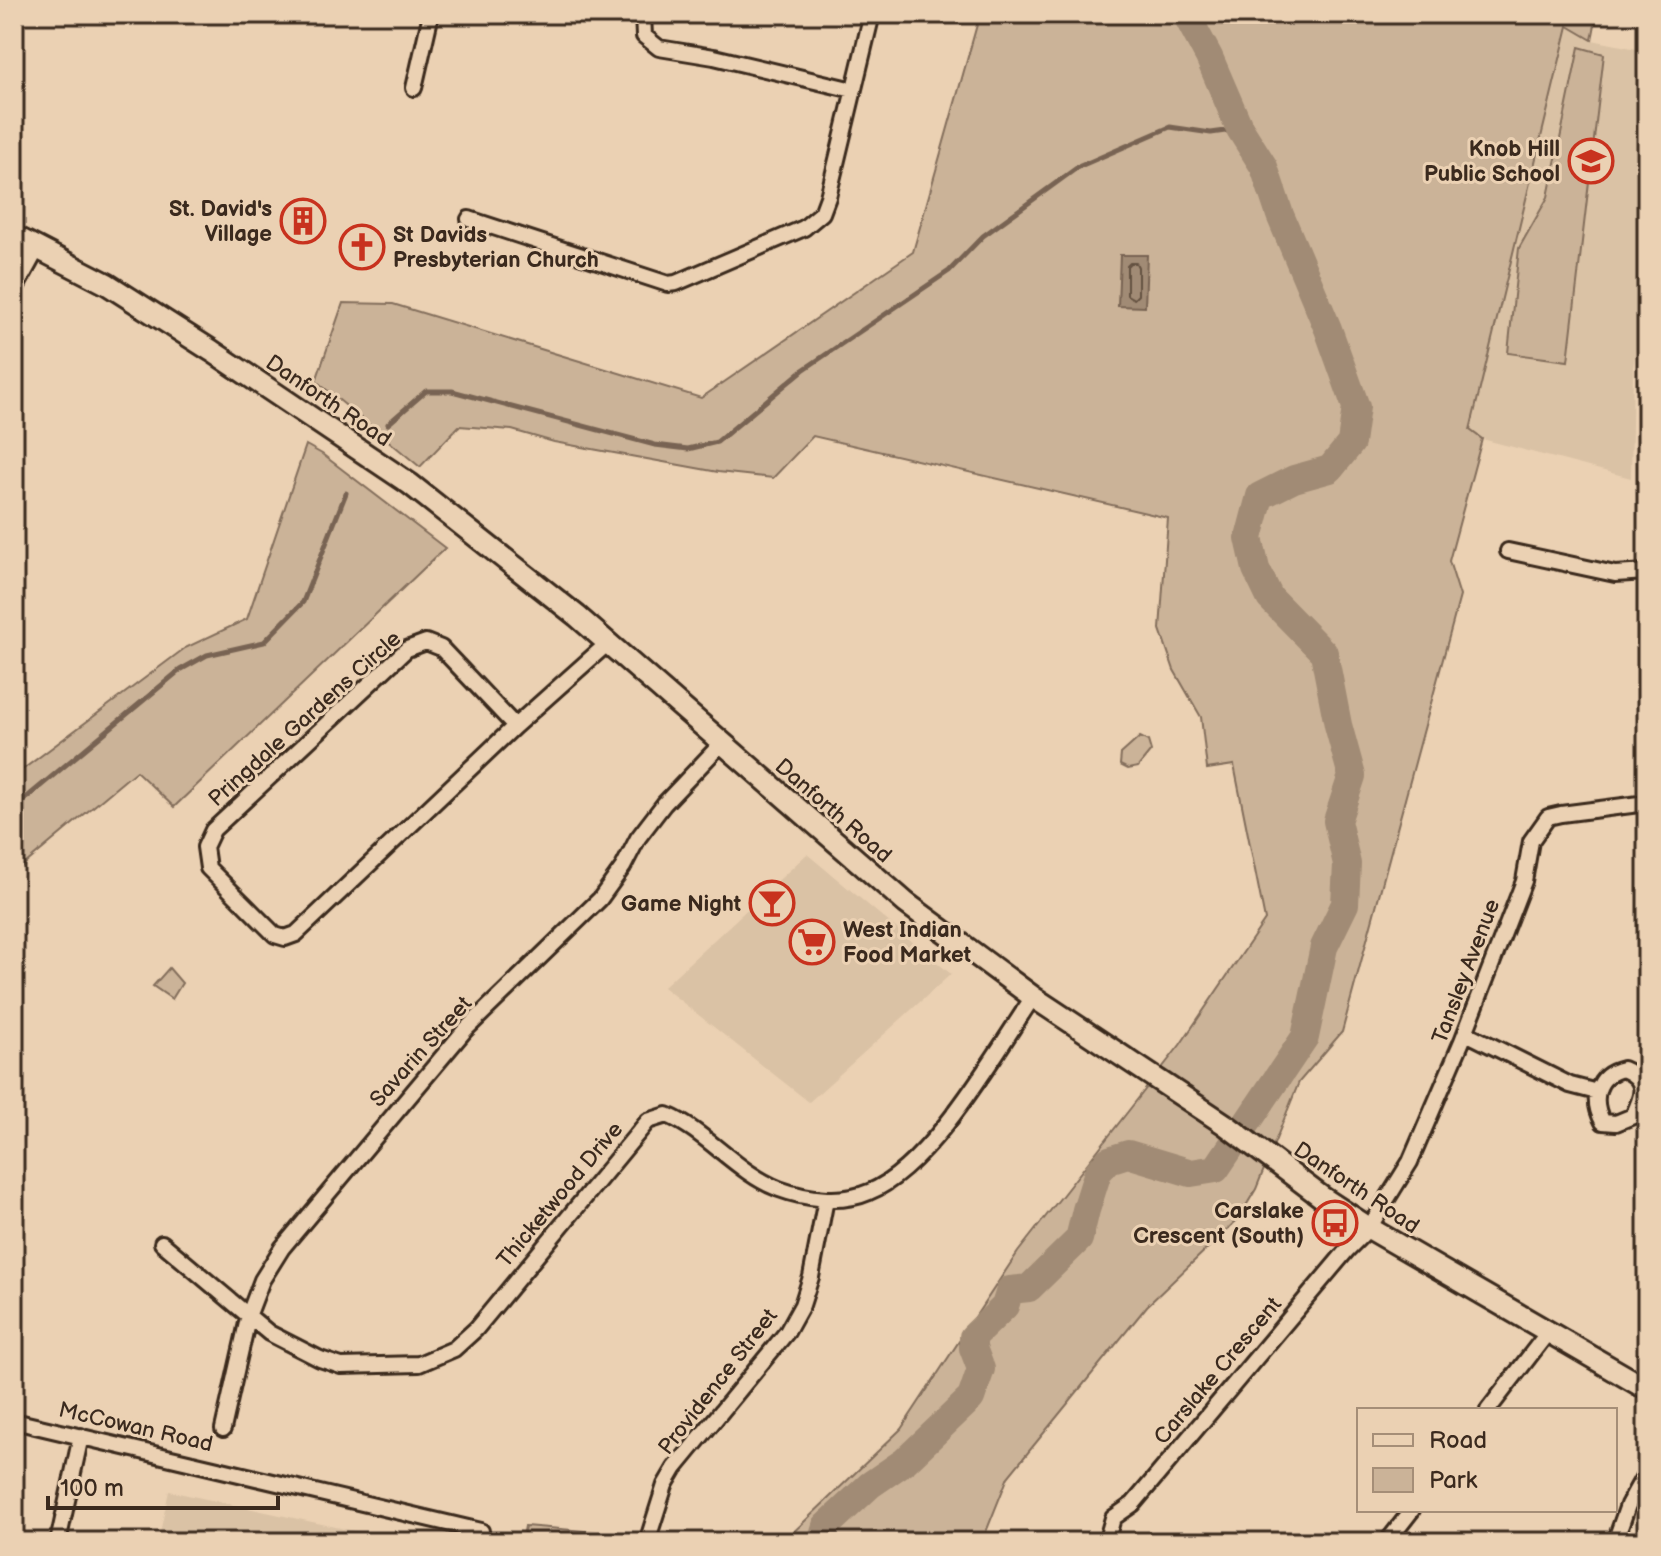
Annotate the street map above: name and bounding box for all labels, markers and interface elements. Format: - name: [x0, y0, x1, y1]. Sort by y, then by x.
- place label: Knob Hill Public School: [1424, 136, 1560, 188]
- school or university icon: Knob Hill Public School: [1567, 137, 1615, 185]
- place label: St. David's Village: [169, 196, 272, 248]
- building icon: St. David's Village: [279, 197, 327, 245]
- place label: St Davids Presbyterian Church: [393, 222, 599, 274]
- church icon: St Davids Presbyterian Church: [338, 223, 386, 271]
- street label: Danforth Road: [260, 349, 396, 453]
- street label: Pringdale Gardens Circle: [203, 625, 407, 813]
- street label: Danforth Road: [769, 753, 897, 869]
- bar icon: Game Night: [748, 879, 796, 927]
- place label: Game Night: [621, 891, 742, 918]
- street label: Tansley Avenue: [1426, 895, 1506, 1048]
- place label: West Indian Food Market: [843, 917, 972, 969]
- supermarket icon: West Indian Food Market: [788, 918, 836, 966]
- street label: Savarin Street: [364, 991, 478, 1113]
- street label: Thicketwood Drive: [491, 1117, 629, 1273]
- street label: Danforth Road: [1288, 1136, 1424, 1240]
- place label: Carslake Crescent (South): [1133, 1198, 1304, 1250]
- bus stop icon: Carslake Crescent (South): [1311, 1199, 1359, 1247]
- street label: Carslake Crescent: [1149, 1291, 1288, 1450]
- street label: Providence Street: [653, 1303, 784, 1460]
- street label: McCowan Road: [56, 1397, 215, 1458]
- legend: [1357, 1408, 1617, 1512]
- text: Road: [1429, 1426, 1487, 1455]
- scale bar: [48, 1460, 278, 1510]
- text: Park: [1429, 1466, 1477, 1495]
- text: 100 m: [60, 1474, 124, 1503]

